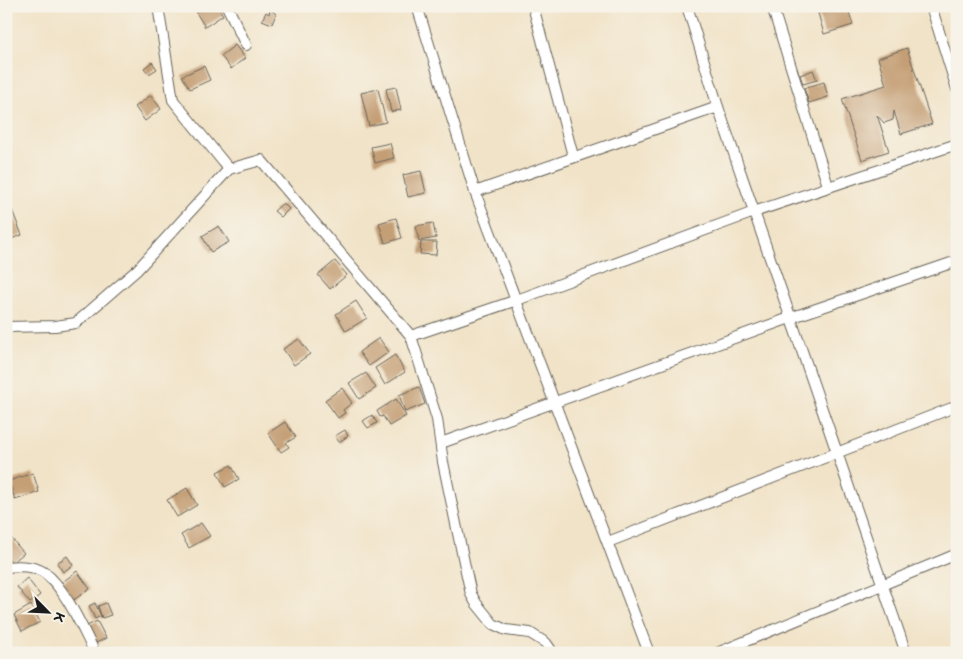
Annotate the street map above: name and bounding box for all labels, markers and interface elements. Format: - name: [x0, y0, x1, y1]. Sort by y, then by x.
- north arrow: [22, 586, 72, 636]
- text: K: [49, 610, 69, 626]

